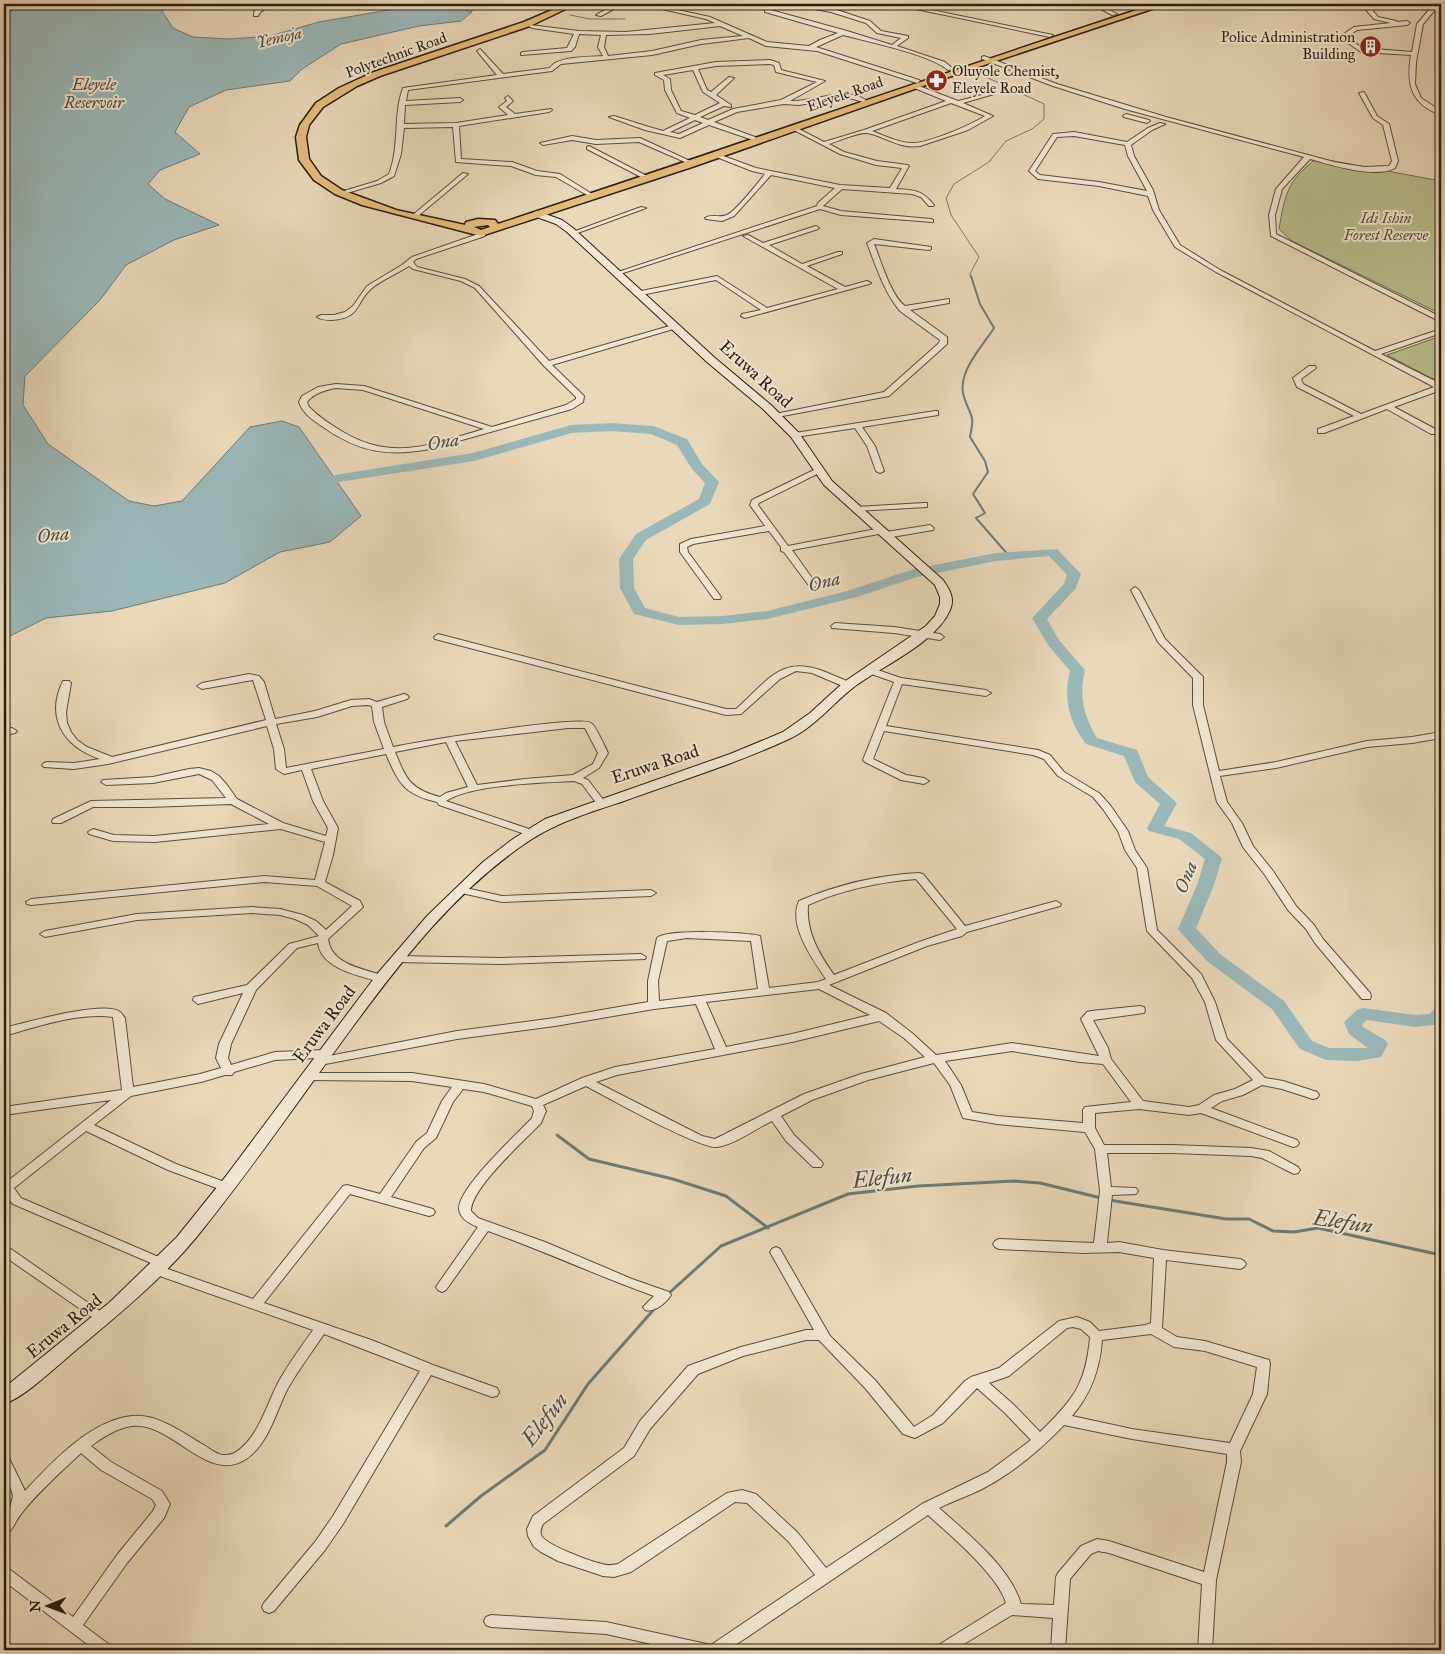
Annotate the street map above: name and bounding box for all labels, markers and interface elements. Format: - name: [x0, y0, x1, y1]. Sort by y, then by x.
- water label: Yemoja: [255, 23, 304, 53]
- street label: Polytechnic Road: [343, 28, 450, 82]
- place label: Police Administration Building: [1221, 28, 1356, 63]
- building icon: Police Administration Building: [1359, 34, 1383, 58]
- place label: Oluyole Chemist, Eleyele Road: [952, 62, 1060, 97]
- pharmacy icon: Oluyole Chemist, Eleyele Road: [924, 68, 948, 92]
- street label: Eleyele Road: [804, 72, 886, 115]
- water label: Eleyele Reservoir: [63, 75, 125, 112]
- park label: Idi Ishin Forest Reserve: [1343, 209, 1429, 244]
- street label: Eruwa Road: [715, 335, 797, 413]
- water label: Ona: [425, 428, 461, 455]
- water label: Ona: [36, 521, 70, 548]
- water label: Ona: [806, 566, 843, 597]
- street label: Eruwa Road: [608, 740, 702, 788]
- water label: Ona: [1169, 858, 1202, 896]
- street label: Eruwa Road: [288, 981, 360, 1067]
- water label: Elefun: [850, 1161, 914, 1194]
- water label: Elefun: [1310, 1203, 1375, 1240]
- street label: Eruwa Road: [22, 1289, 106, 1363]
- water label: Elefun: [515, 1387, 574, 1452]
- north arrow: [22, 1582, 72, 1632]
- text: N: [27, 1600, 44, 1612]

